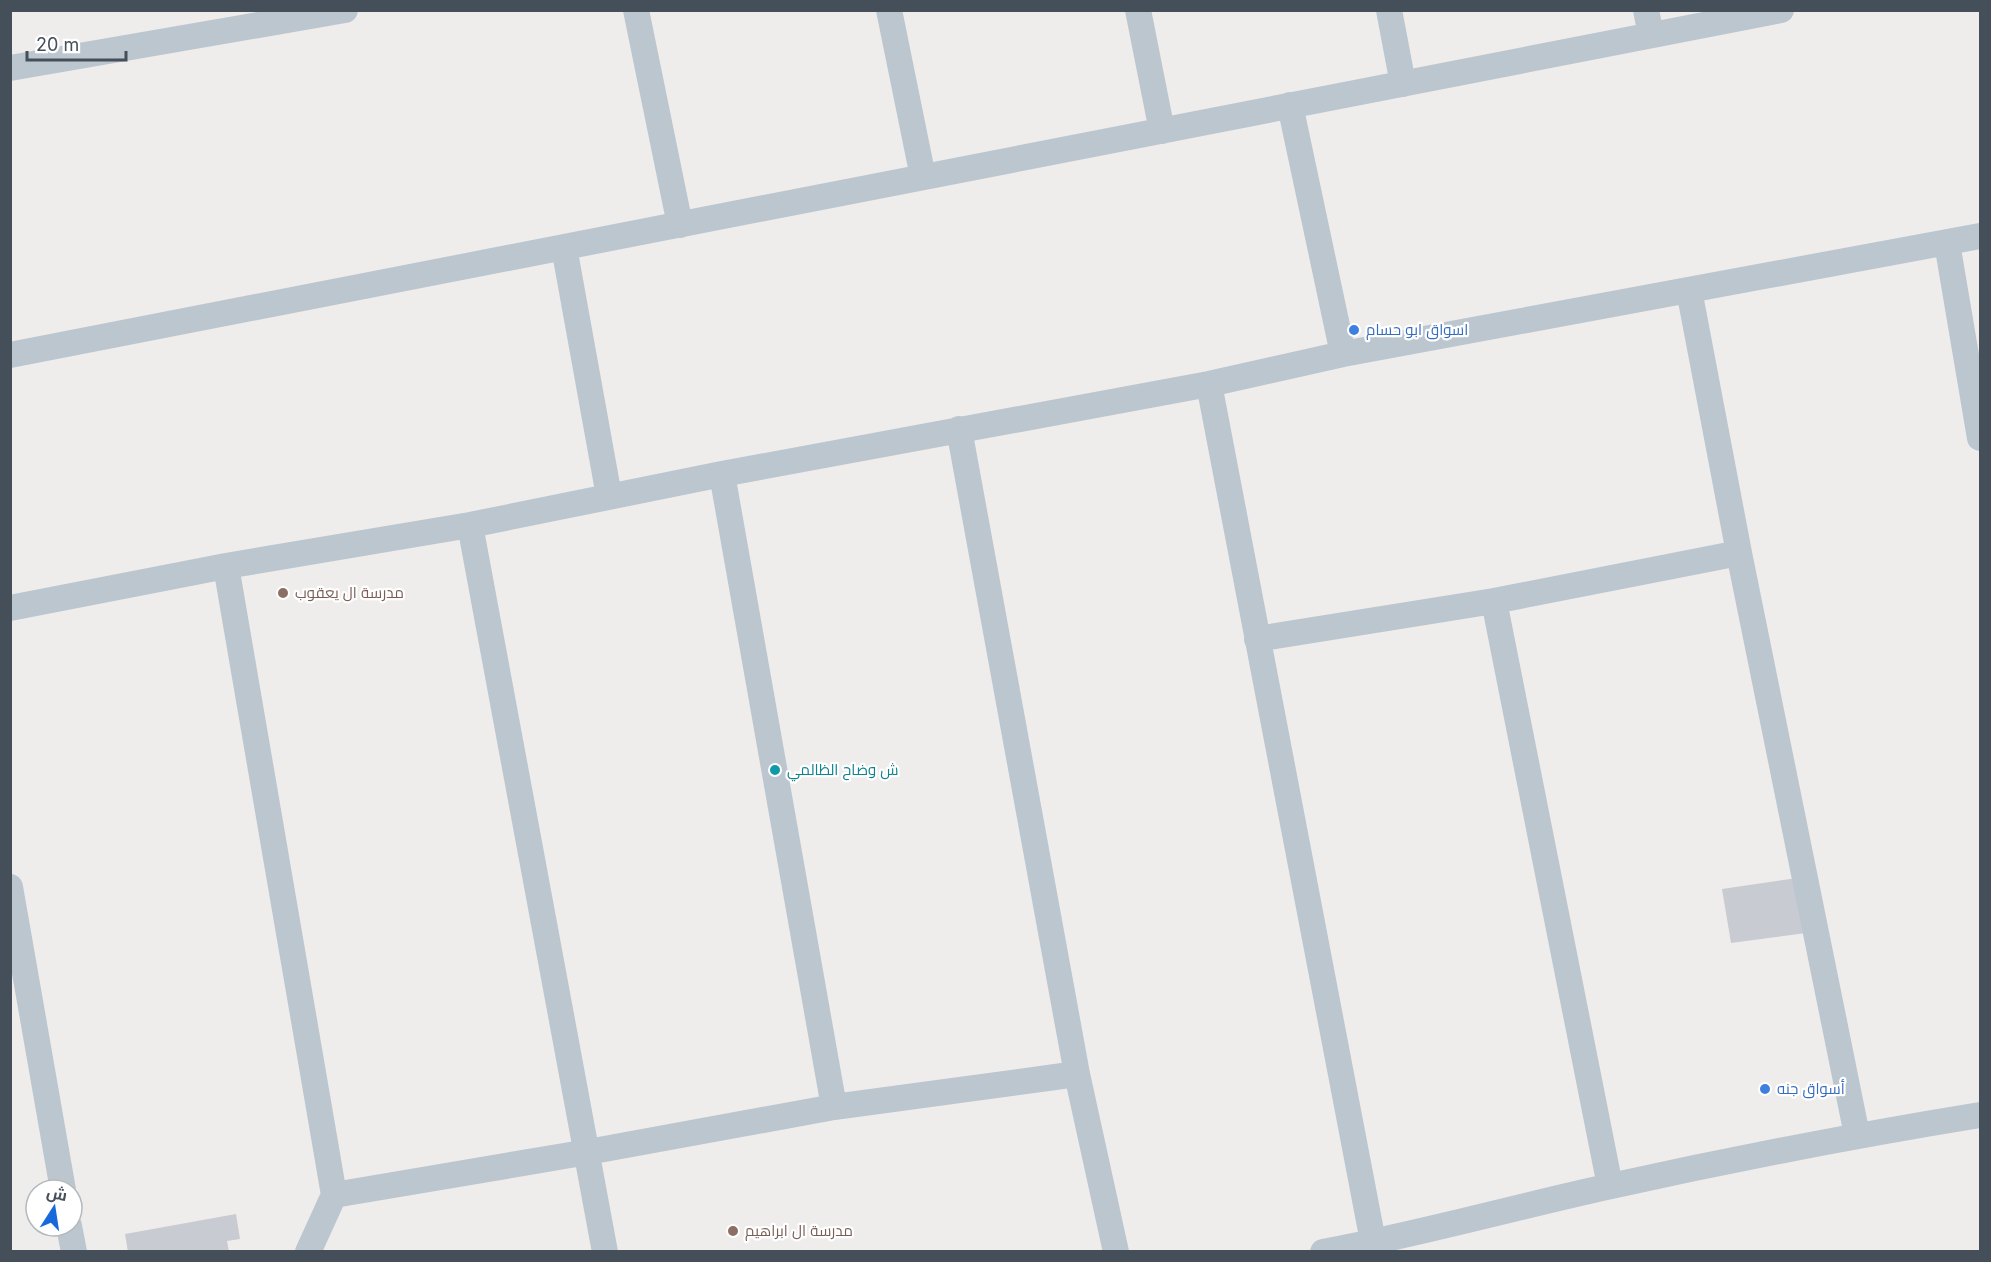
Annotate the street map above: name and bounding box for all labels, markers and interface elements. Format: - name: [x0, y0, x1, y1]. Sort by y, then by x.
- scale bar: [27, 24, 126, 62]
- text: 20 m: [36, 34, 79, 55]
- place label: اسواق ابو حسام: [1366, 320, 1468, 340]
- marker: اسواق ابو حسام: [1347, 323, 1361, 337]
- place label: مدرسة ال يعقوب: [295, 583, 404, 602]
- marker: مدرسة ال يعقوب: [276, 586, 290, 600]
- place label: ش وضاح الظالمي: [787, 760, 899, 782]
- marker: ش وضاح الظالمي: [768, 763, 782, 777]
- place label: أسواق جنه: [1777, 1079, 1845, 1099]
- marker: أسواق جنه: [1758, 1082, 1772, 1096]
- north arrow: [24, 1178, 84, 1238]
- text: ش: [45, 1181, 69, 1205]
- place label: مدرسة ال ابراهيم: [745, 1221, 853, 1241]
- marker: مدرسة ال ابراهيم: [726, 1224, 740, 1238]

